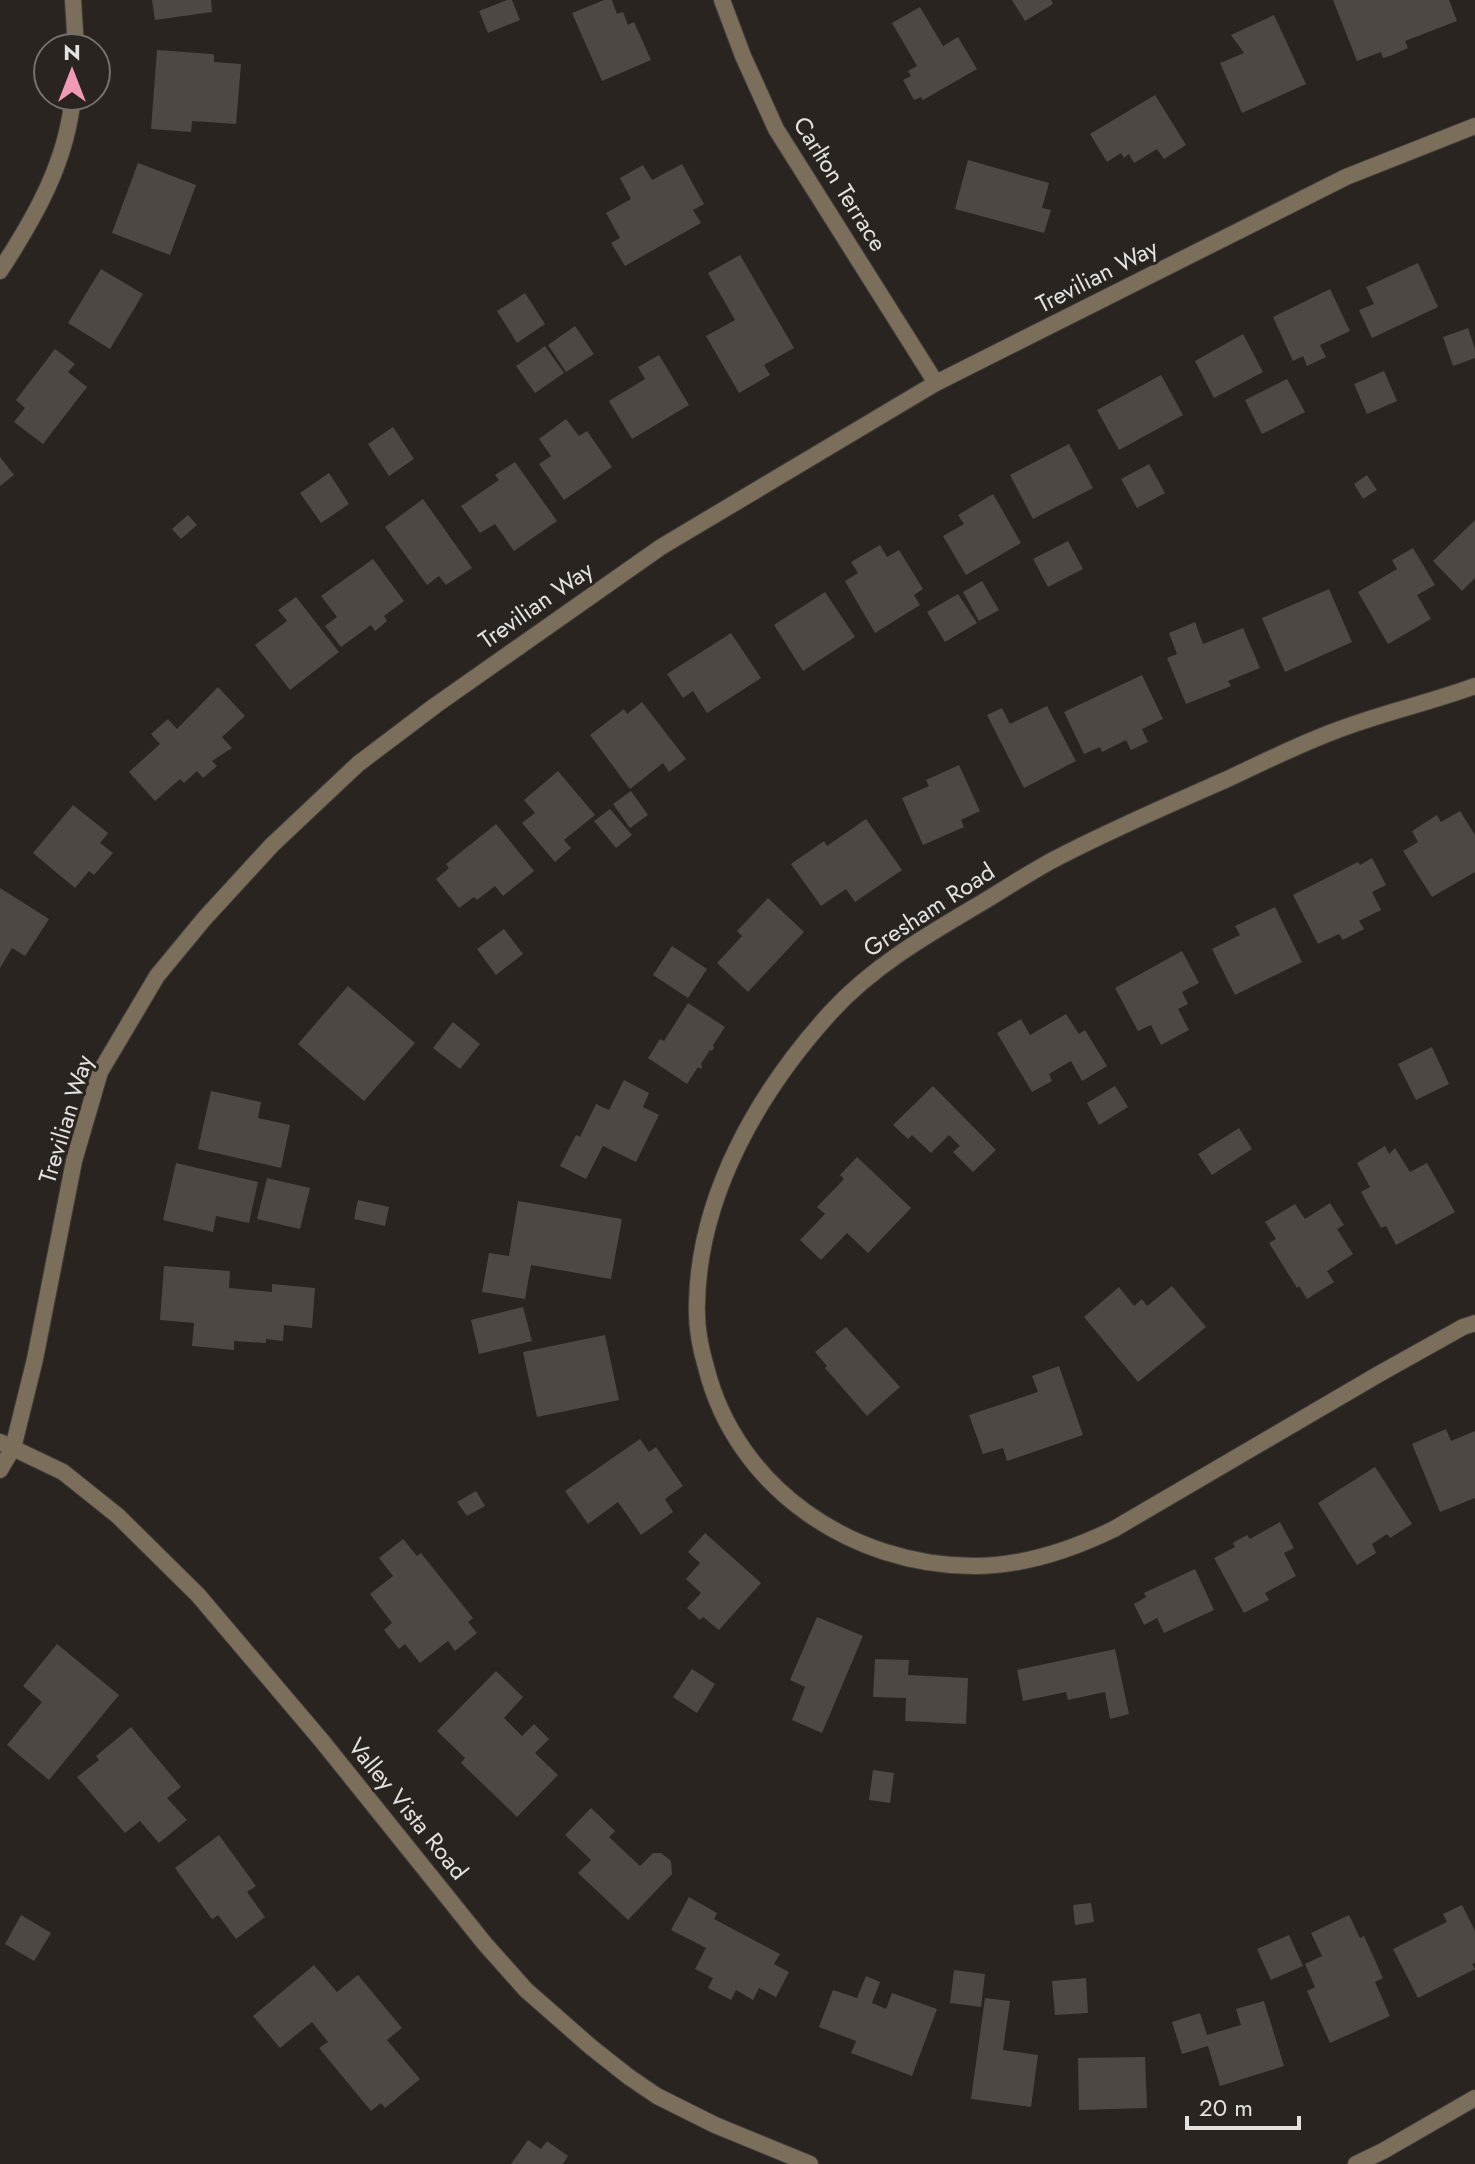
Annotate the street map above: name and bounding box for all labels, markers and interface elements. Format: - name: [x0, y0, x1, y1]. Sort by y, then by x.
- north arrow: [32, 32, 112, 112]
- text: N: [63, 36, 81, 68]
- street label: Carlton Terrace: [785, 109, 896, 258]
- street label: Trevilian Way: [1030, 230, 1164, 321]
- street label: Trevilian Way: [471, 552, 600, 657]
- street label: Gresham Road: [856, 854, 1001, 965]
- street label: Trevilian Way: [29, 1050, 102, 1187]
- street label: Valley Vista Road: [340, 1730, 477, 1887]
- scale bar: [1187, 2080, 1299, 2130]
- text: 20 m: [1199, 2090, 1253, 2125]

